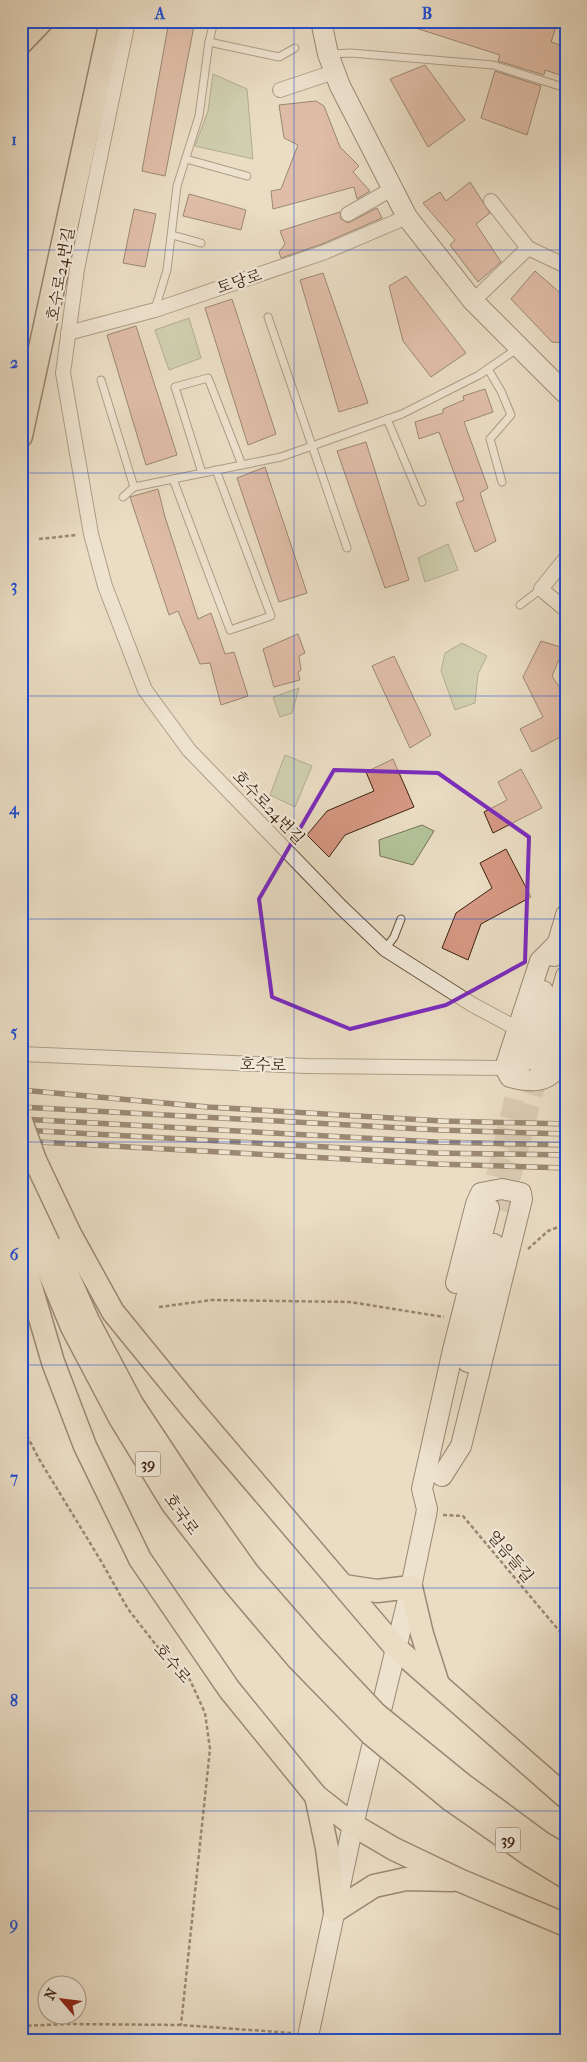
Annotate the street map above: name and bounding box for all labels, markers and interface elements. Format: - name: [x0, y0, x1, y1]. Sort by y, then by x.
- text: A: [154, 4, 166, 23]
- text: B: [422, 4, 432, 23]
- text: 1: [11, 130, 17, 149]
- street label: 호수로24번길: [43, 226, 78, 322]
- street label: 토당로: [214, 265, 265, 298]
- text: 2: [10, 353, 18, 372]
- text: 3: [11, 576, 17, 596]
- street label: 호수로24번길: [229, 767, 308, 848]
- text: 4: [8, 799, 20, 819]
- text: 5: [11, 1022, 18, 1041]
- street label: 호수로: [239, 1054, 287, 1075]
- text: 6: [10, 1245, 19, 1264]
- road number: 39: [136, 1452, 160, 1476]
- text: 7: [9, 1468, 18, 1487]
- street label: 호국로: [160, 1490, 203, 1539]
- street label: 얼음들길: [483, 1527, 538, 1586]
- street label: 호수로: [150, 1640, 195, 1687]
- text: 8: [10, 1691, 18, 1710]
- road number: 39: [496, 1828, 520, 1852]
- text: 9: [9, 1914, 18, 1934]
- north arrow: [38, 1974, 88, 2024]
- text: N: [41, 1985, 61, 2003]

